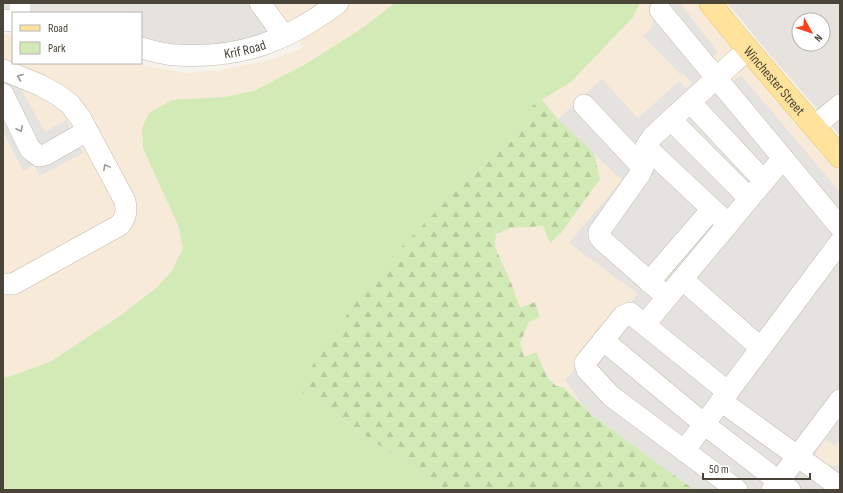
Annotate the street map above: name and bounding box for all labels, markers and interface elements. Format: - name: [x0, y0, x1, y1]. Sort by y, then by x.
- legend: [12, 12, 142, 64]
- north arrow: [791, 12, 831, 52]
- text: Road: [48, 21, 68, 36]
- text: N: [811, 32, 825, 45]
- street label: Krif Road: [223, 36, 268, 63]
- text: Park: [48, 41, 66, 56]
- street label: Winchester Street: [740, 43, 809, 119]
- one-way arrow: [16, 74, 24, 82]
- one-way arrow: [15, 125, 23, 132]
- one-way arrow: [104, 164, 111, 171]
- scale bar: [703, 455, 810, 481]
- text: 50 m: [709, 462, 729, 477]

